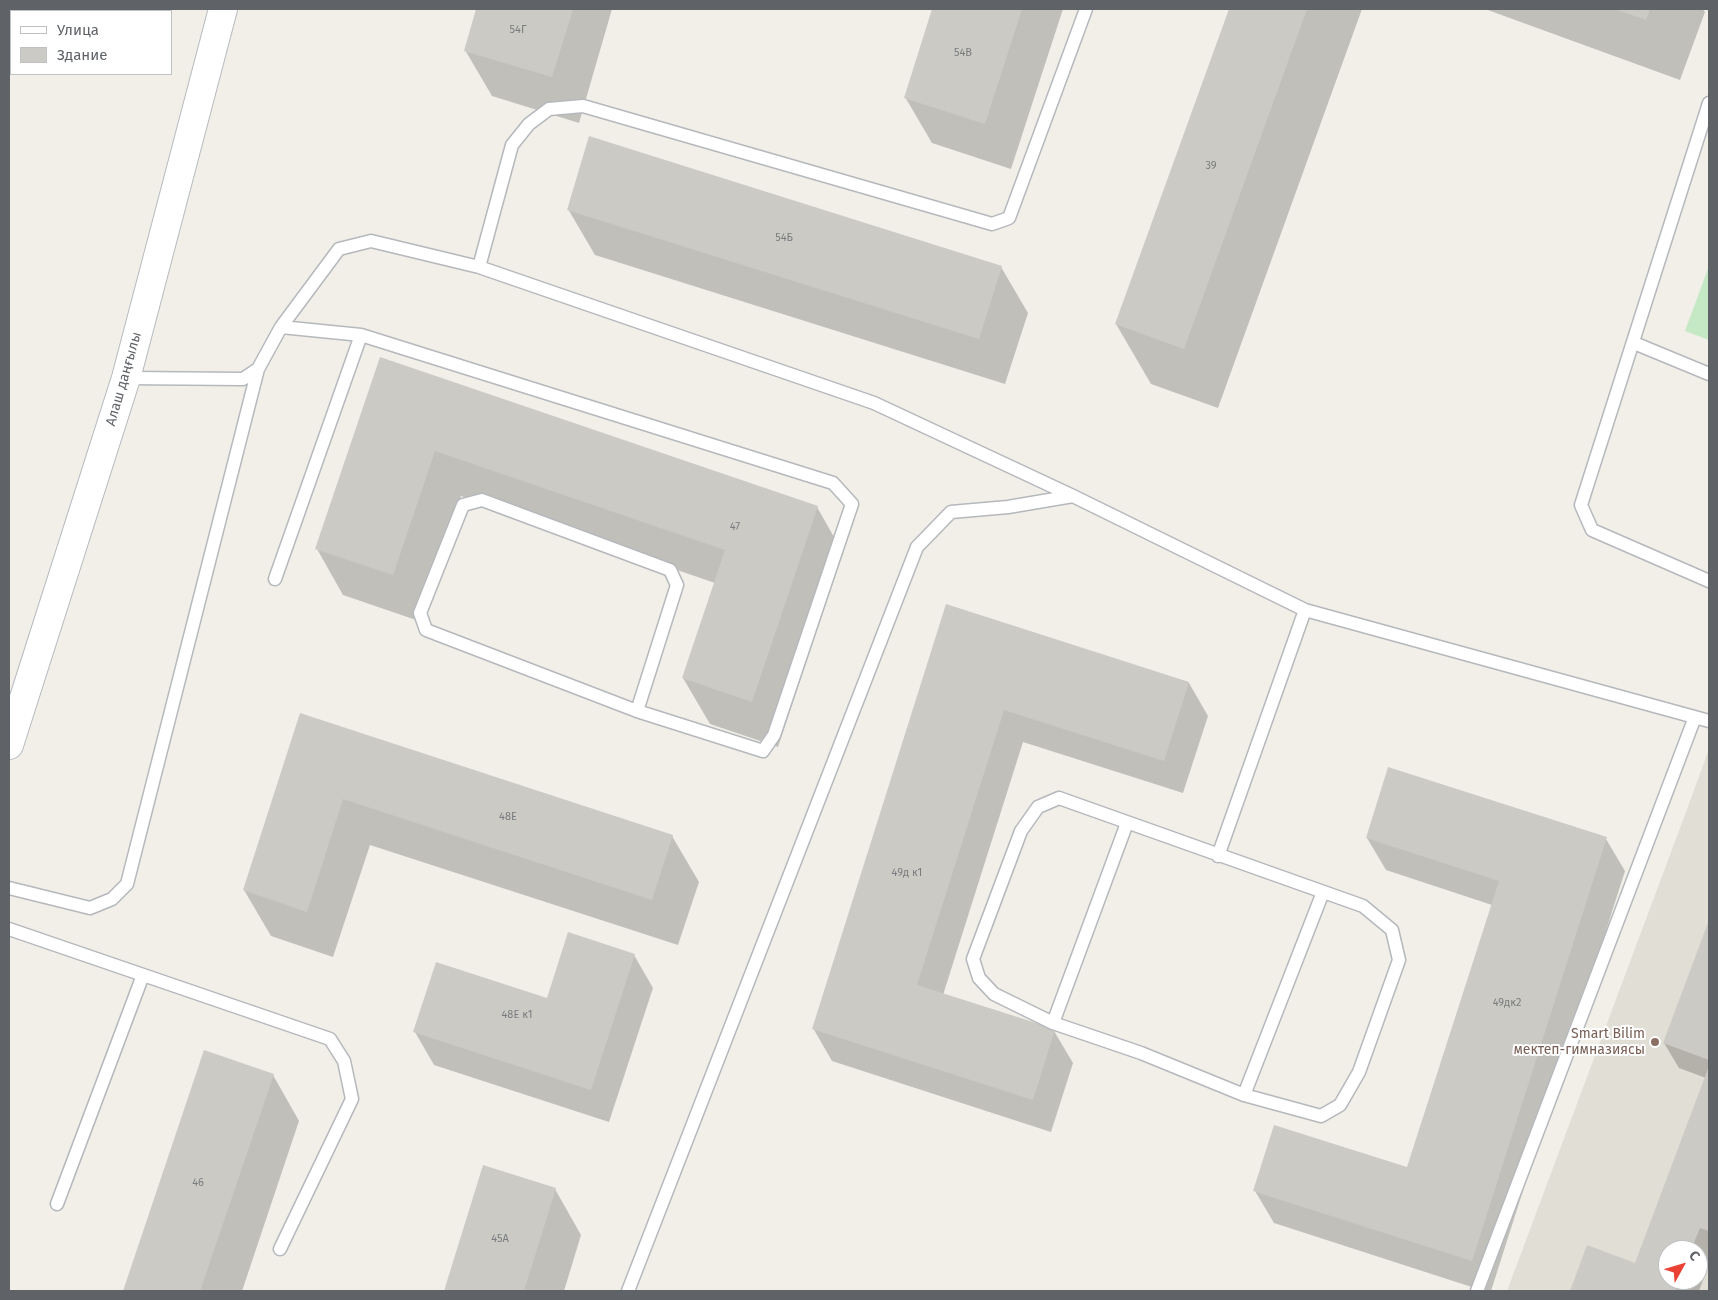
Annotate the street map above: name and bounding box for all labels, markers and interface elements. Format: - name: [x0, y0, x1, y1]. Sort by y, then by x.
- legend: [10, 10, 172, 75]
- text: Улица: [57, 21, 99, 39]
- house number: 54Г: [510, 23, 526, 37]
- text: Здание: [57, 46, 107, 64]
- house number: 54В: [954, 46, 972, 60]
- house number: 39: [1205, 159, 1217, 173]
- house number: 54Б: [775, 231, 793, 245]
- street label: Алаш даңғылы: [103, 330, 145, 428]
- house number: 47: [730, 520, 740, 534]
- house number: 48Е: [499, 810, 517, 824]
- house number: 49д к1: [892, 866, 922, 880]
- house number: 49дк2: [1493, 996, 1521, 1010]
- house number: 48Е к1: [501, 1008, 533, 1022]
- place label: Smart Bilim мектеп-гимназиясы: [1513, 1026, 1645, 1058]
- marker: Smart Bilim мектеп-гимназиясы: [1649, 1036, 1661, 1048]
- house number: 46: [192, 1176, 204, 1190]
- house number: 45А: [491, 1232, 509, 1246]
- north arrow: [1658, 1240, 1708, 1290]
- text: С: [1685, 1247, 1703, 1264]

